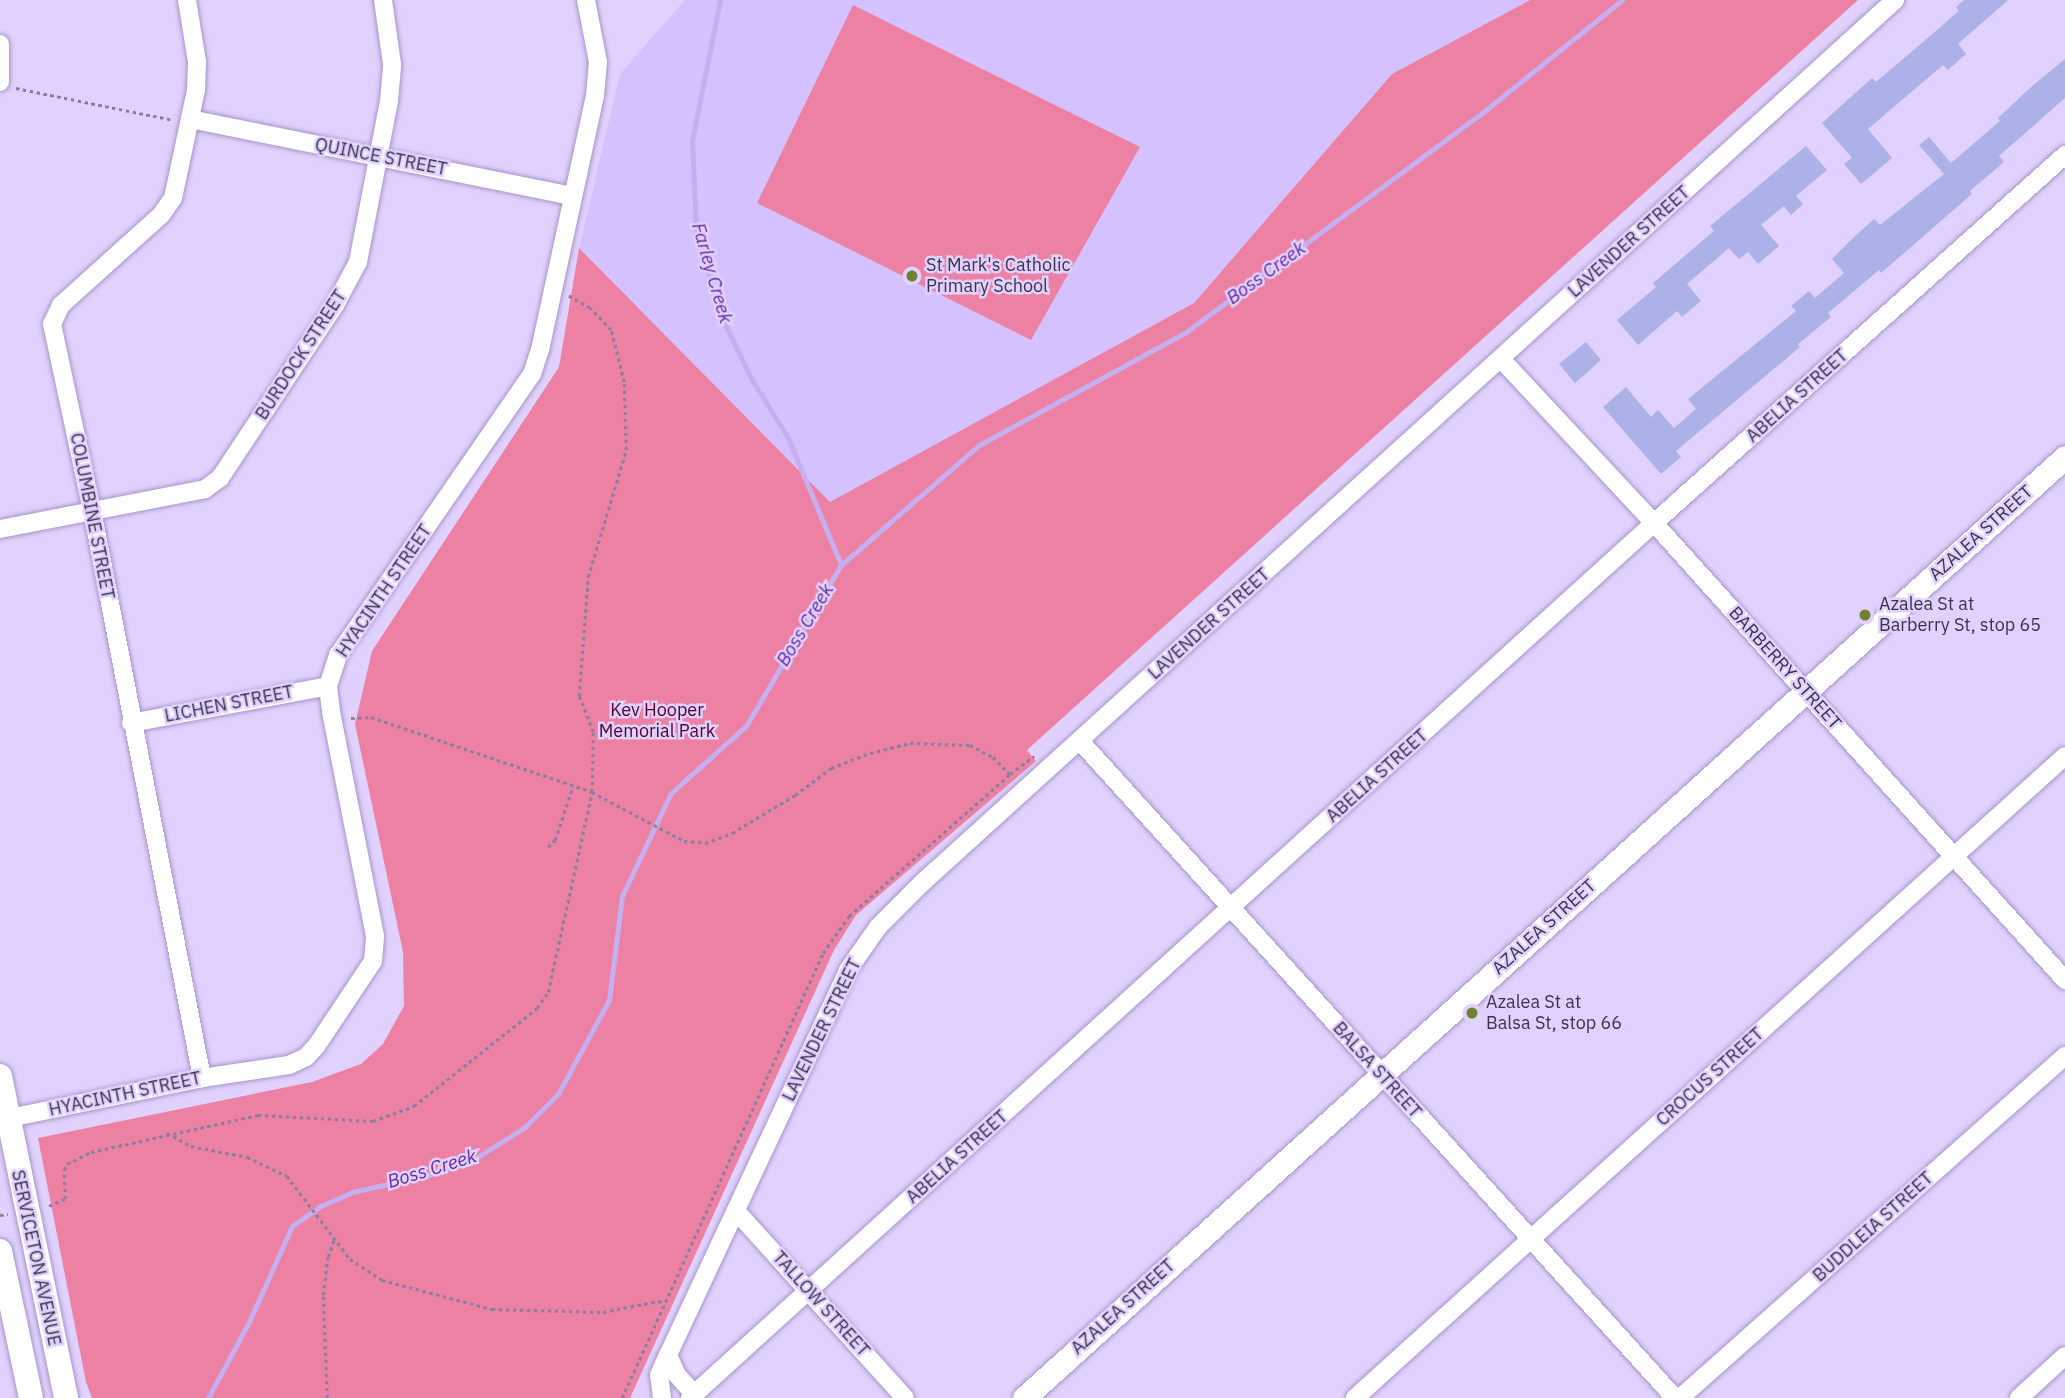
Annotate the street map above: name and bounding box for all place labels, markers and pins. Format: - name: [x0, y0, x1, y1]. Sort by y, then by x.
- place label: St Mark's Catholic Primary School: [926, 255, 1071, 298]
- marker: St Mark's Catholic Primary School: [904, 268, 920, 284]
- place label: Azalea St at Barberry St, stop 65: [1879, 594, 2041, 636]
- marker: Azalea St at Barberry St, stop 65: [1857, 607, 1873, 623]
- place label: Azalea St at Balsa St, stop 66: [1486, 992, 1622, 1034]
- marker: Azalea St at Balsa St, stop 66: [1464, 1005, 1480, 1021]

